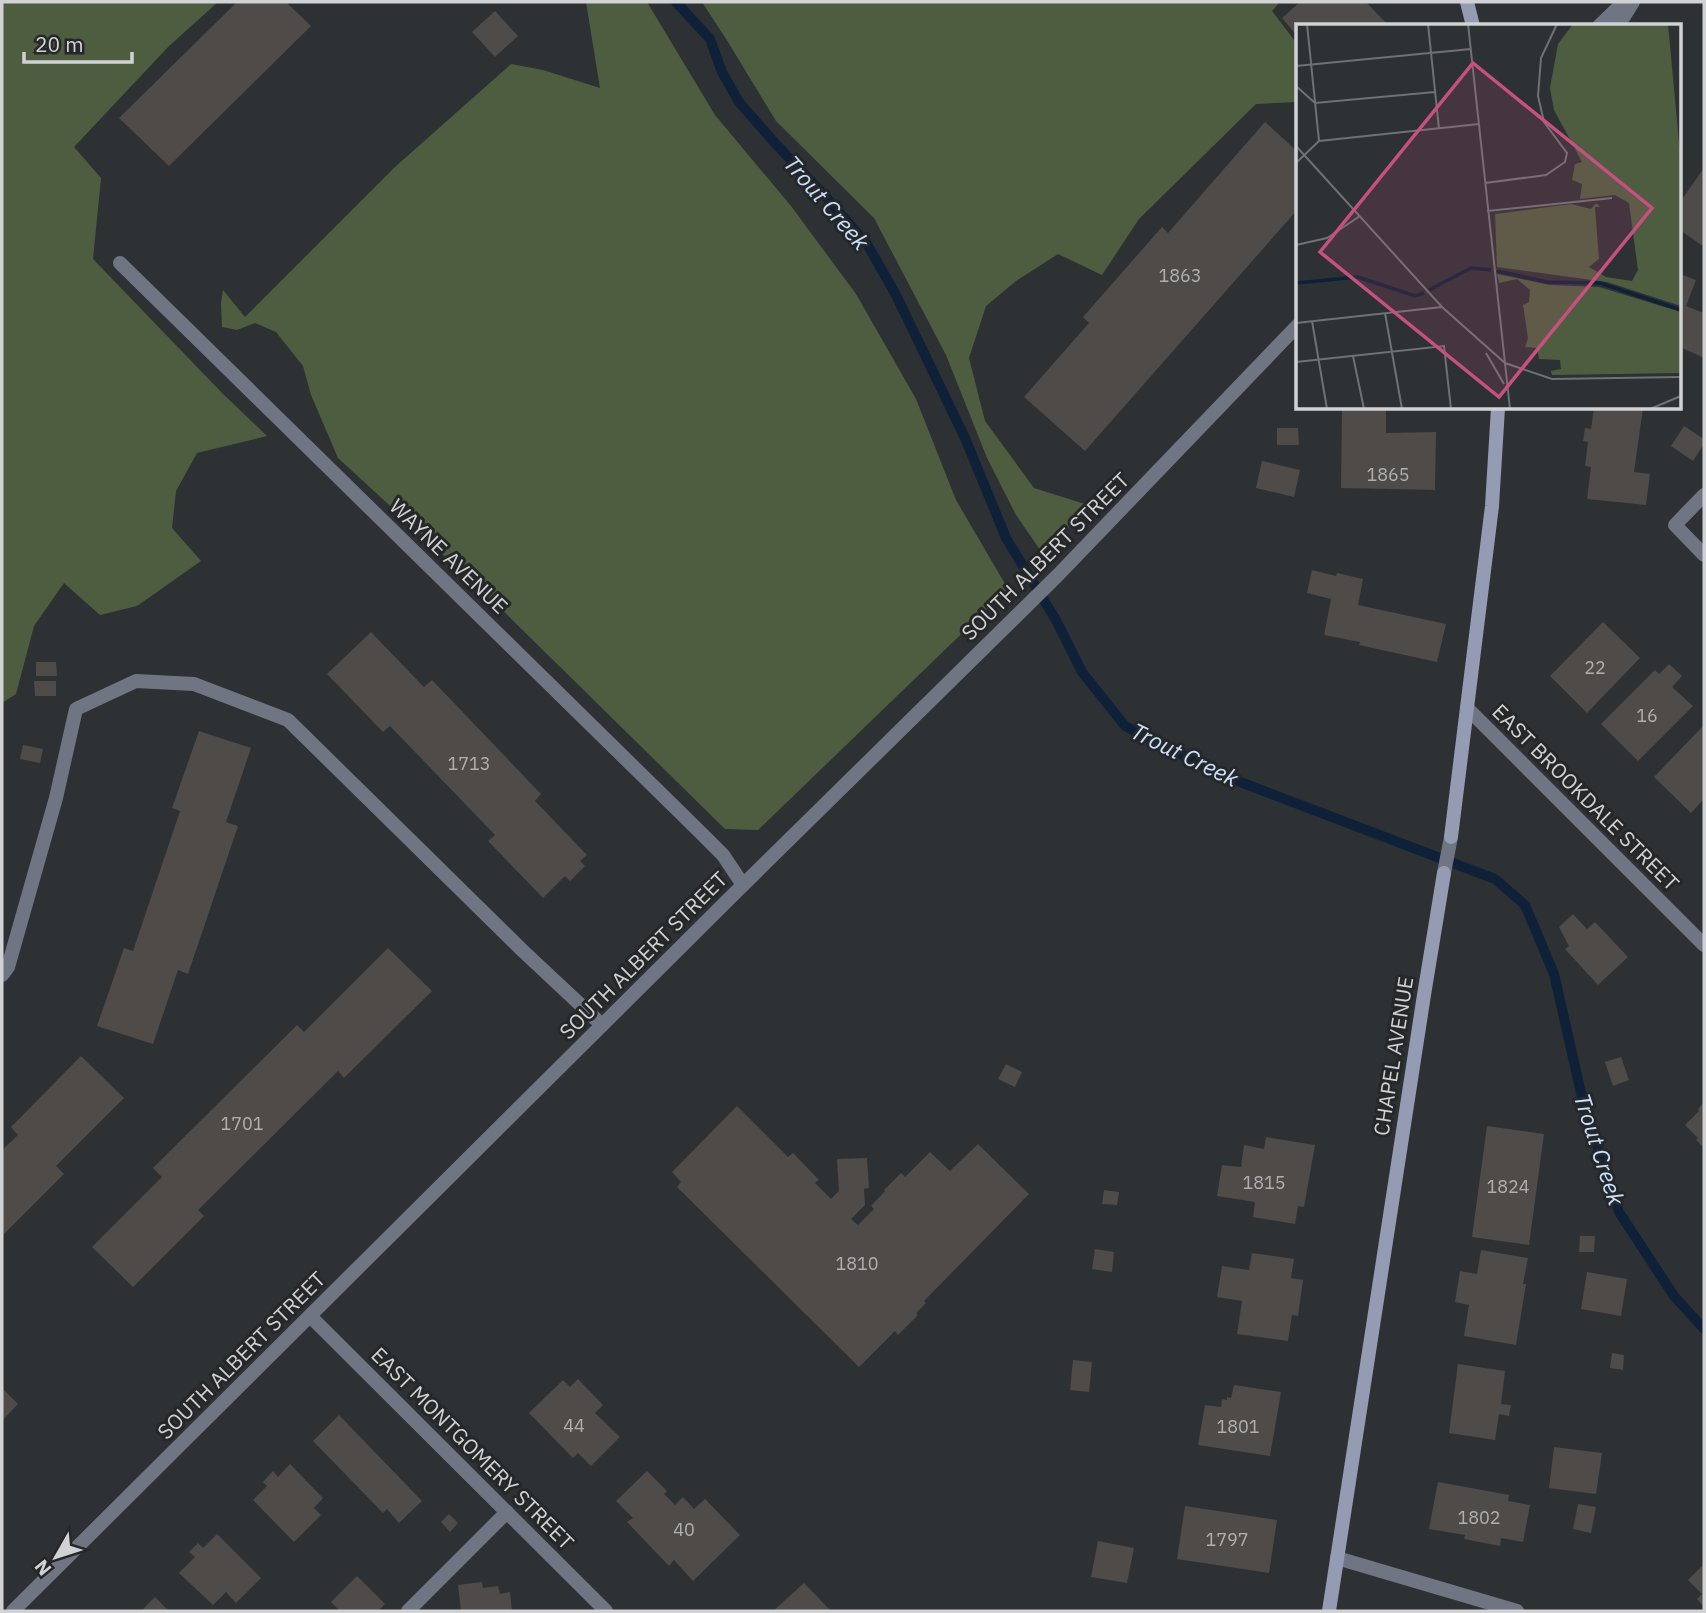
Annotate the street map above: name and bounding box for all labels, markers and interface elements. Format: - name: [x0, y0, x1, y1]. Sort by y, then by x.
- scale bar: [24, 21, 133, 65]
- inset map: [1296, 24, 1682, 410]
- text: 20 m: [35, 30, 84, 58]
- water label: Trout Creek: [778, 148, 877, 256]
- house number: 1863: [1158, 264, 1202, 287]
- house number: 1865: [1366, 463, 1410, 486]
- street label: SOUTH ALBERT STREET: [955, 466, 1135, 646]
- street label: WAYNE AVENUE: [384, 492, 514, 620]
- house number: 22: [1584, 656, 1606, 679]
- street label: EAST BROOKDALE STREET: [1486, 697, 1686, 897]
- house number: 16: [1636, 704, 1658, 727]
- water label: Trout Creek: [1126, 715, 1245, 793]
- house number: 1713: [447, 752, 491, 775]
- street label: SOUTH ALBERT STREET: [553, 865, 733, 1045]
- street label: CHAPEL AVENUE: [1367, 974, 1419, 1138]
- water label: Trout Creek: [1568, 1089, 1633, 1210]
- house number: 1701: [220, 1112, 264, 1135]
- house number: 1815: [1242, 1171, 1286, 1194]
- house number: 1824: [1486, 1175, 1530, 1198]
- house number: 1810: [835, 1252, 879, 1275]
- street label: SOUTH ALBERT STREET: [151, 1265, 331, 1445]
- street label: EAST MONTGOMERY STREET: [366, 1341, 580, 1555]
- house number: 44: [563, 1414, 585, 1437]
- house number: 1801: [1216, 1415, 1260, 1438]
- house number: 1802: [1457, 1506, 1501, 1529]
- house number: 40: [673, 1518, 695, 1541]
- north arrow: [21, 1522, 91, 1592]
- house number: 1797: [1205, 1528, 1249, 1551]
- text: N: [29, 1555, 56, 1581]

